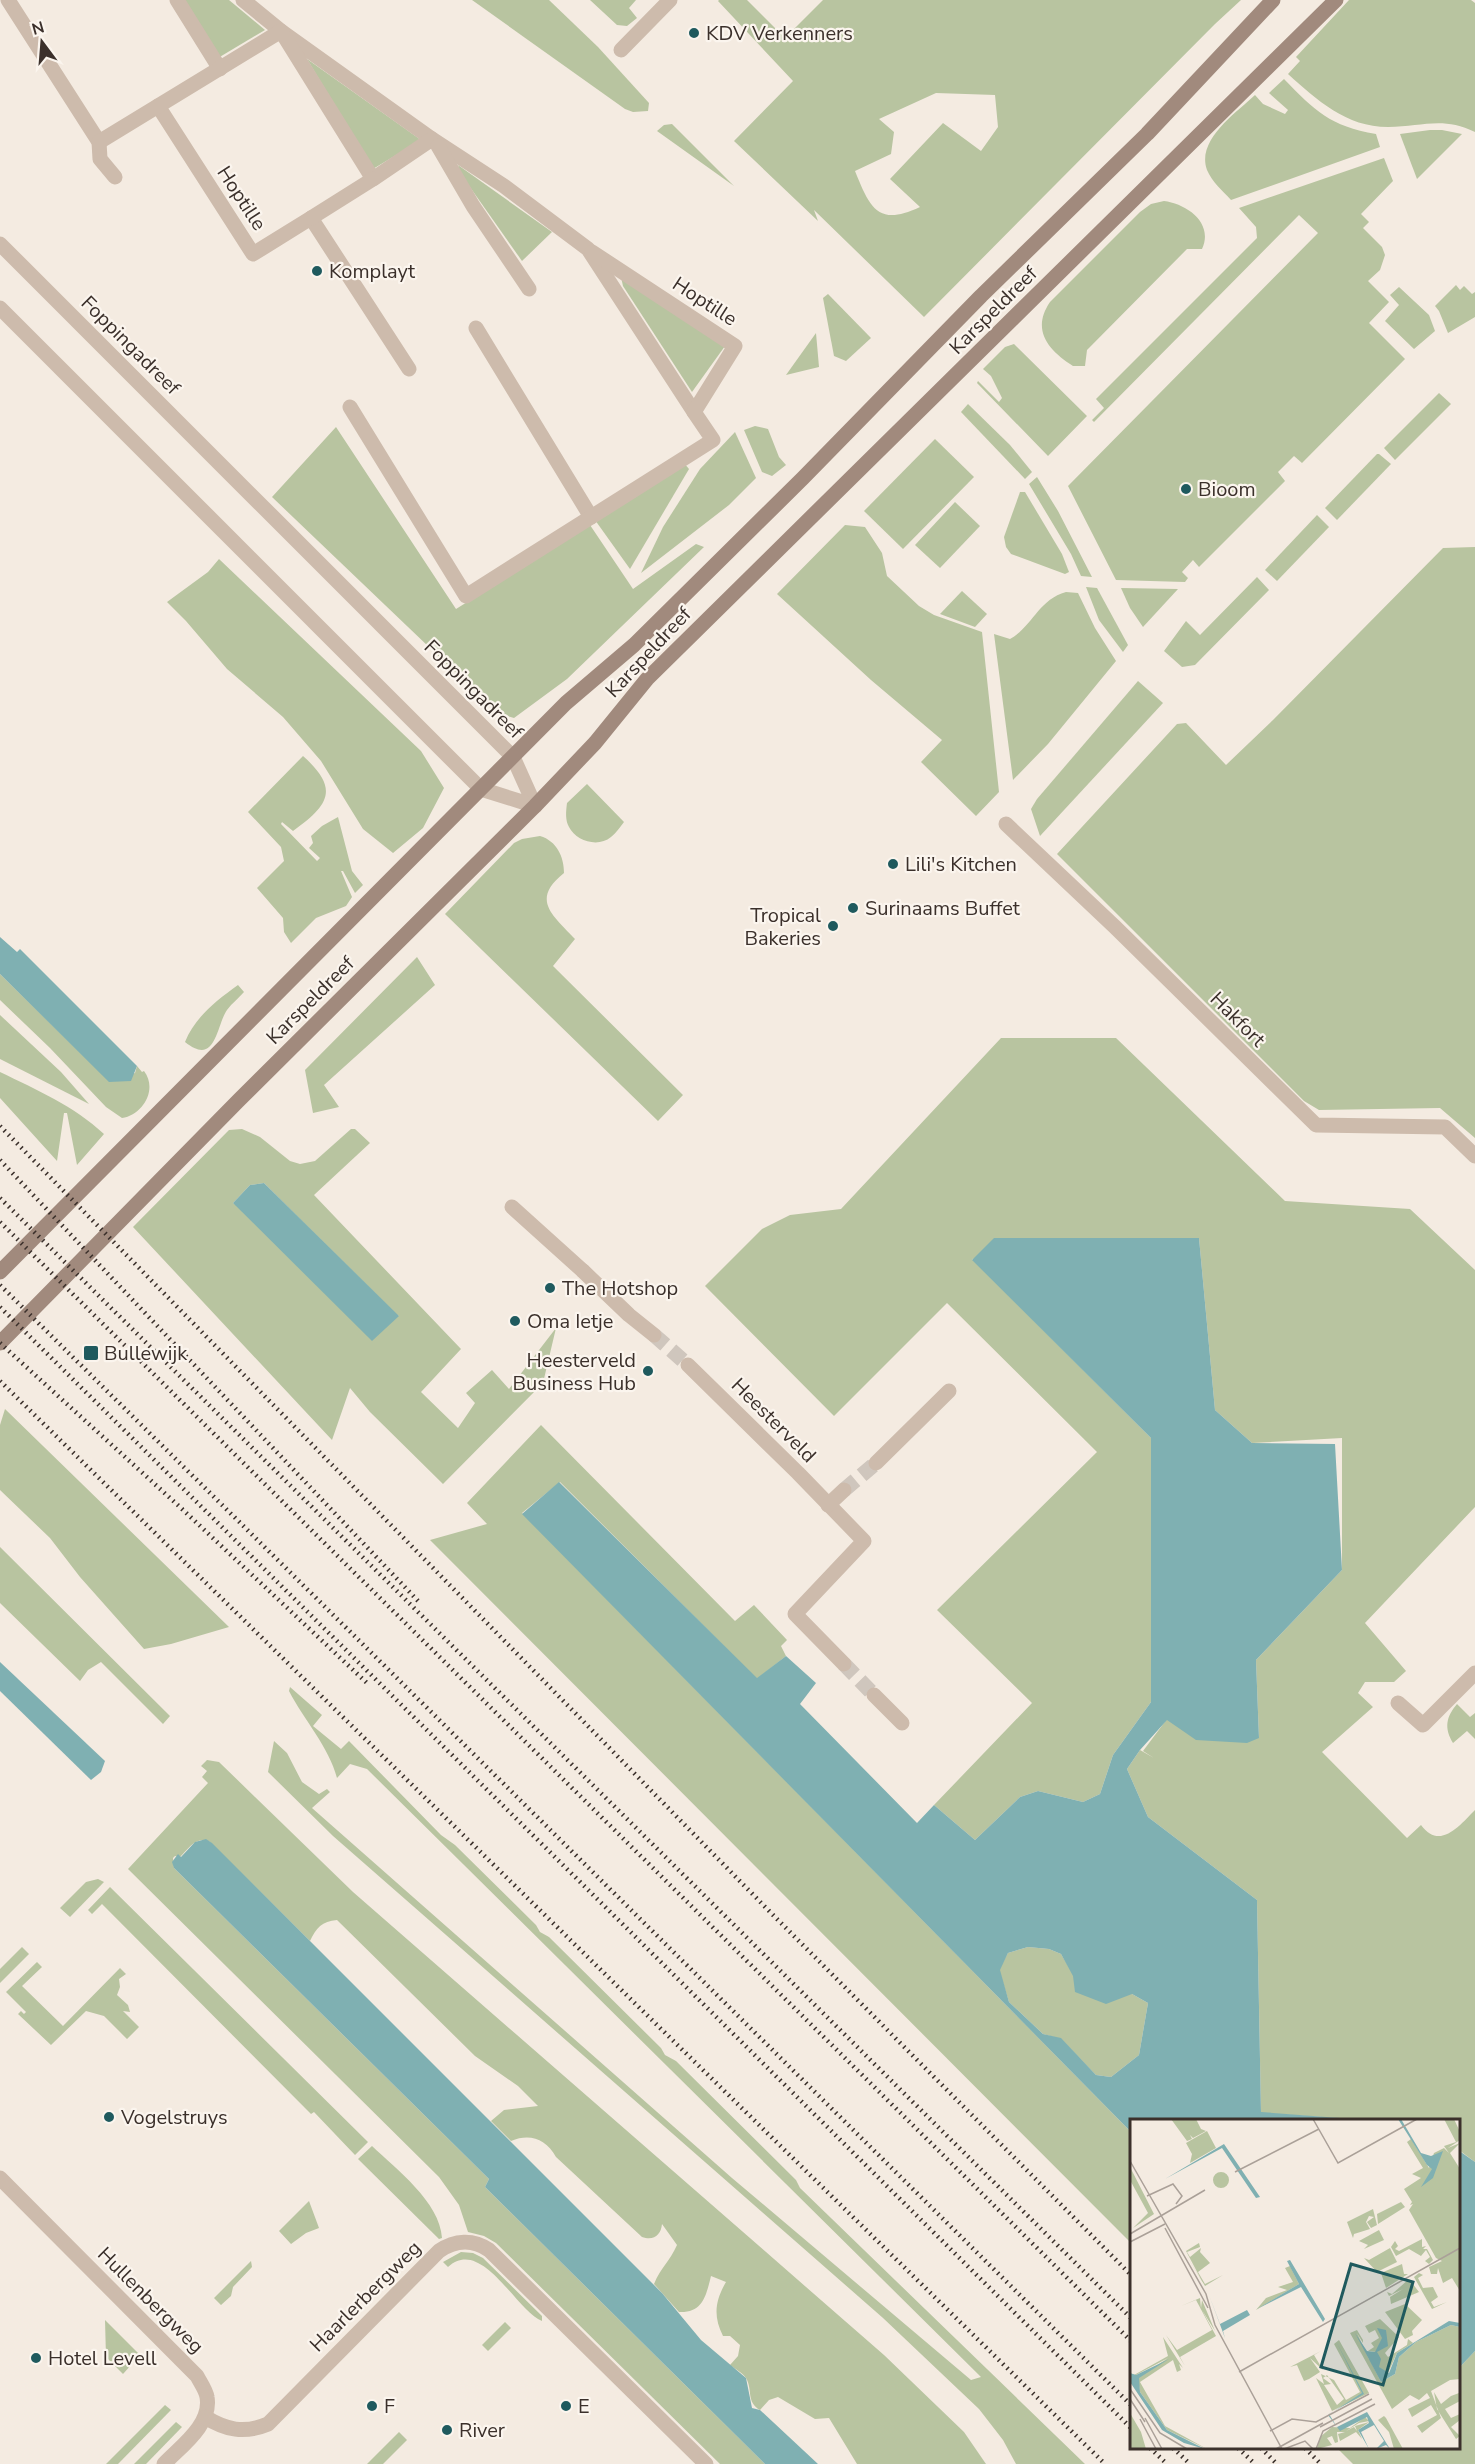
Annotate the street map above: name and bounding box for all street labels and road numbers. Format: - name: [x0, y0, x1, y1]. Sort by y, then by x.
- street label: Hoptille: [211, 161, 272, 236]
- street label: Karspeldreef: [943, 260, 1044, 360]
- street label: Hoptille: [667, 271, 742, 332]
- street label: Foppingadreef: [75, 290, 186, 401]
- street label: Karspeldreef: [599, 601, 698, 703]
- street label: Foppingadreef: [418, 634, 529, 745]
- street label: Karspeldreef: [260, 950, 361, 1050]
- street label: Hakfort: [1204, 986, 1272, 1054]
- street label: Heesterveld: [725, 1372, 822, 1469]
- street label: Haarlerbergweg: [304, 2235, 427, 2358]
- street label: Hullenbergweg: [92, 2241, 210, 2359]

